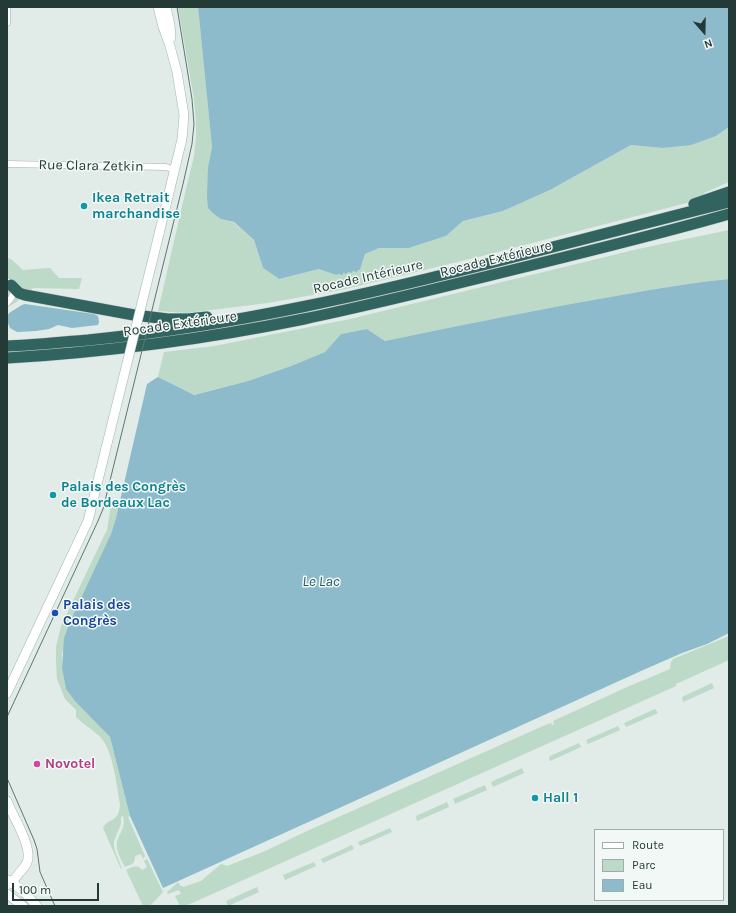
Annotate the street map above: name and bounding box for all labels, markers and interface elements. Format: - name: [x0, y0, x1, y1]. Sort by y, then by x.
- north arrow: [684, 12, 724, 52]
- text: N: [702, 36, 714, 51]
- street label: Rue Clara Zetkin: [38, 157, 144, 175]
- place label: Ikea Retrait marchandise: [92, 190, 180, 222]
- marker: Ikea Retrait marchandise: [79, 201, 89, 211]
- street label: Rocade Extérieure: [438, 237, 554, 281]
- street label: Rocade Intérieure: [312, 256, 424, 298]
- street label: Rocade Extérieure: [122, 308, 238, 340]
- place label: Palais des Congrès de Bordeaux Lac: [61, 479, 186, 512]
- marker: Palais des Congrès de Bordeaux Lac: [48, 490, 58, 500]
- water label: Le Lac: [302, 573, 340, 591]
- place label: Palais des Congrès: [63, 597, 131, 630]
- marker: Palais des Congrès: [50, 608, 60, 618]
- place label: Novotel: [45, 756, 95, 772]
- marker: Novotel: [32, 759, 42, 769]
- place label: Hall 1: [543, 790, 578, 806]
- marker: Hall 1: [530, 793, 540, 803]
- legend: [594, 829, 724, 901]
- text: Route: [632, 838, 664, 852]
- text: Parc: [632, 858, 656, 872]
- scale bar: [14, 875, 101, 901]
- text: Eau: [632, 878, 653, 892]
- text: 100 m: [19, 883, 51, 897]

